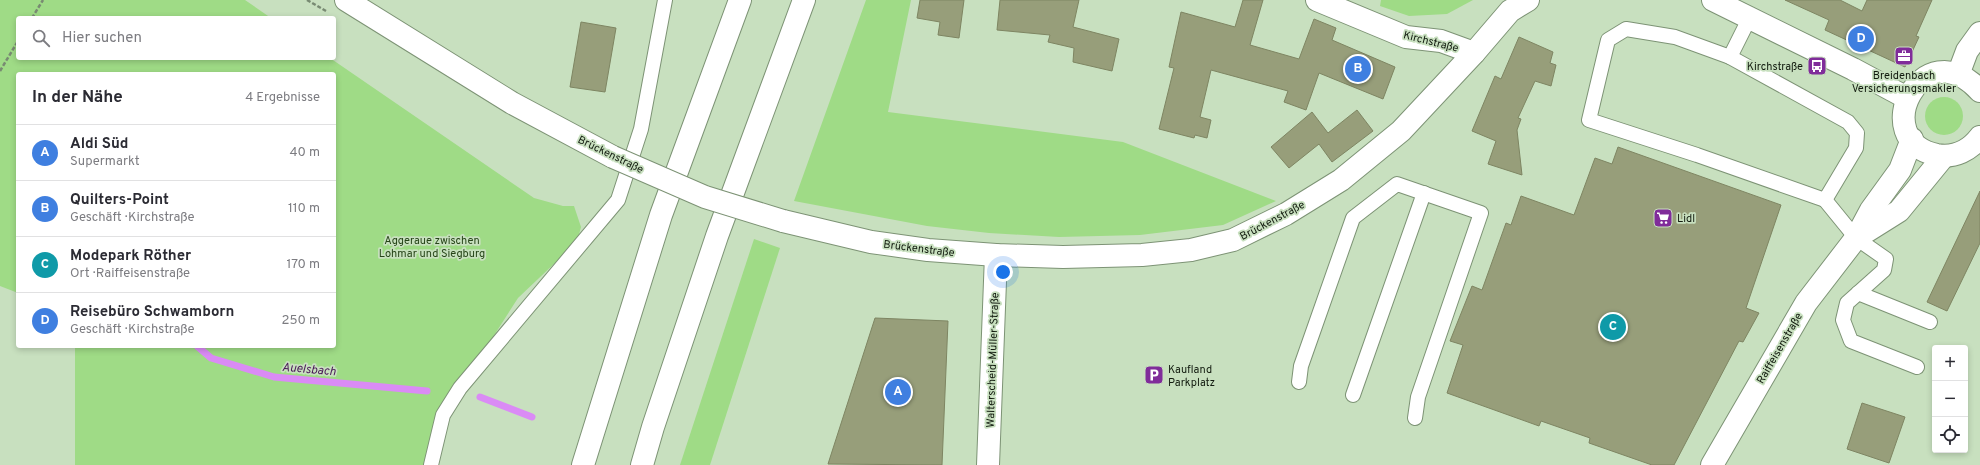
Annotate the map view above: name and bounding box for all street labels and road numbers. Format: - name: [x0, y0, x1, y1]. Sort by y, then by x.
- street label: Kirchstraße: [1402, 28, 1460, 56]
- street label: Brückenstraße: [575, 133, 646, 177]
- street label: Brückenstraße: [1238, 198, 1307, 244]
- street label: Brückenstraße: [883, 238, 955, 260]
- street label: Walterscheid-Müller-Straße: [984, 292, 1002, 428]
- street label: Raiffeisenstraße: [1754, 310, 1806, 387]

